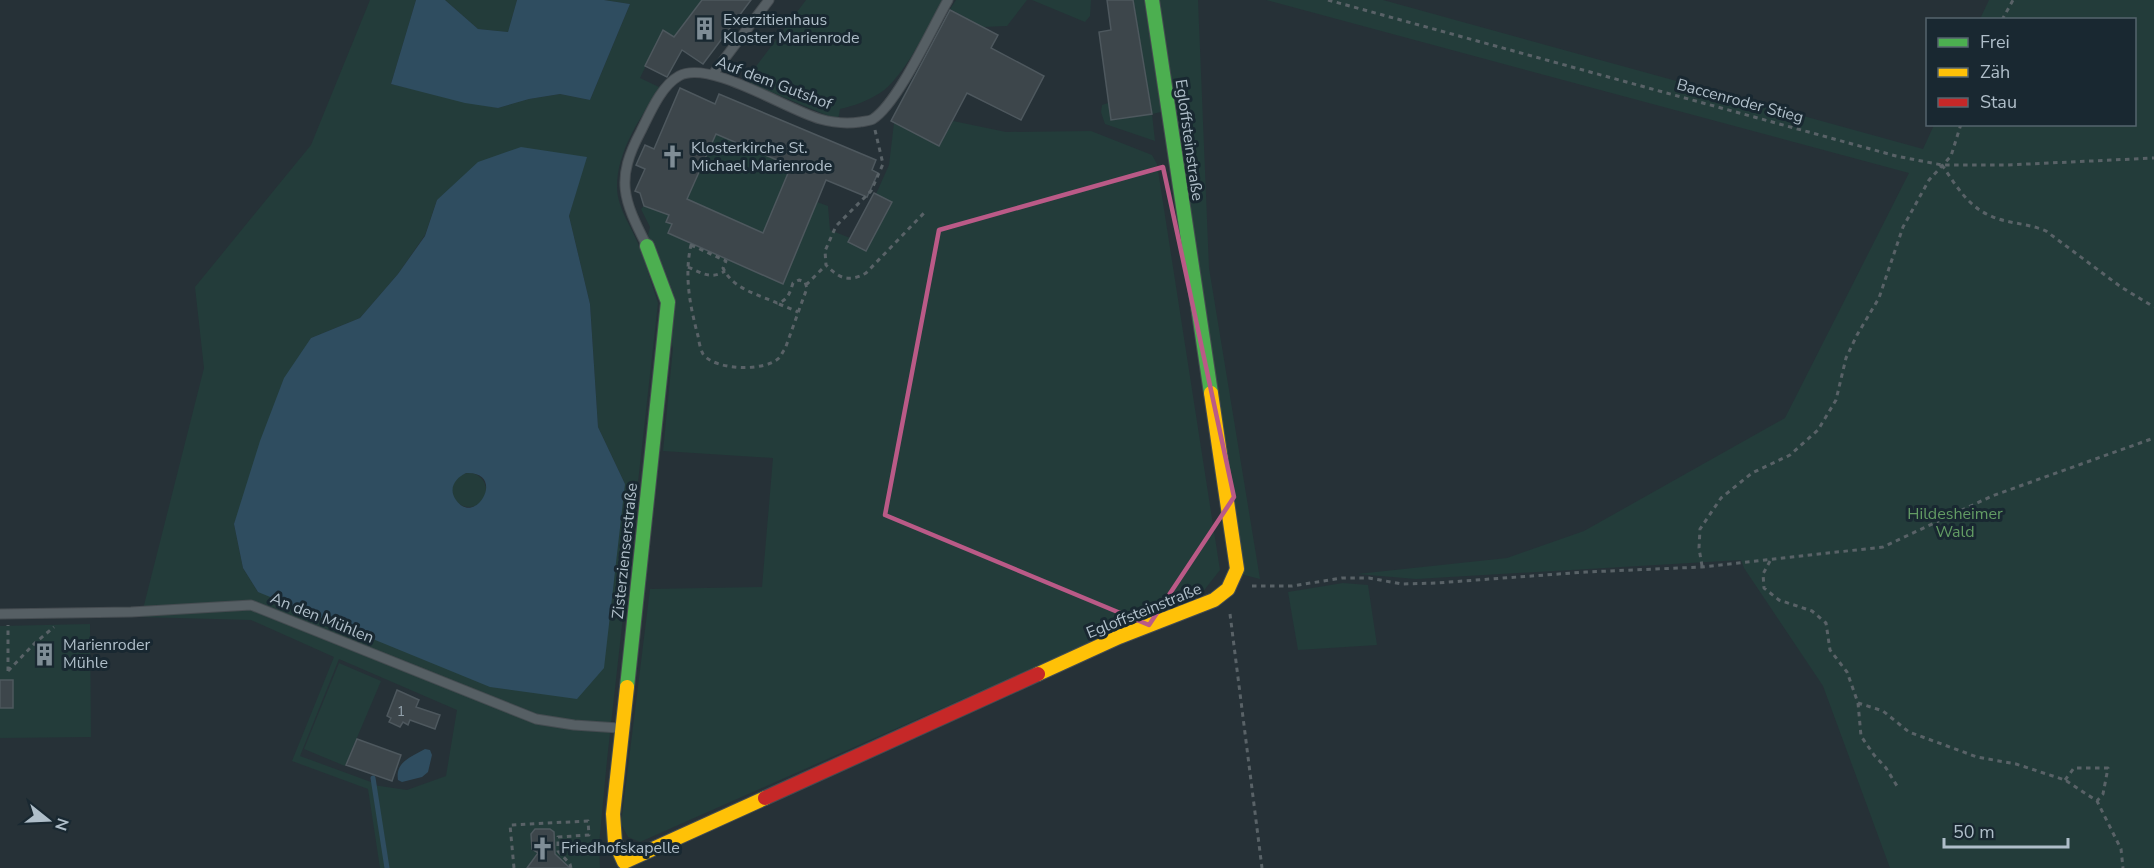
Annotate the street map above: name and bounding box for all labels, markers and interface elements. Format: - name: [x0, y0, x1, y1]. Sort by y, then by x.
- place label: Exerzitienhaus Kloster Marienrode: [723, 9, 860, 49]
- building icon: Exerzitienhaus Kloster Marienrode: [692, 16, 718, 42]
- legend: [1926, 18, 2136, 126]
- text: Frei: [1980, 30, 2010, 54]
- street label: Auf dem Gutshof: [713, 51, 836, 116]
- text: Zäh: [1980, 60, 2010, 84]
- street label: Baccenroder Stieg: [1674, 73, 1806, 129]
- street label: Egloffsteinstraße: [1170, 78, 1208, 202]
- text: Stau: [1980, 90, 2017, 114]
- place label: Klosterkirche St. Michael Marienrode: [691, 137, 832, 177]
- church icon: Klosterkirche St. Michael Marienrode: [660, 144, 686, 170]
- street label: Zisterzienserstraße: [607, 482, 643, 620]
- park label: Hildesheimer Wald: [1907, 503, 2003, 543]
- street label: Egloffsteinstraße: [1083, 578, 1205, 644]
- street label: An den Mühlen: [267, 587, 377, 649]
- place label: Marienroder Mühle: [63, 634, 151, 674]
- building icon: Marienroder Mühle: [32, 641, 58, 667]
- house number: 1: [397, 702, 405, 721]
- north arrow: [18, 790, 78, 850]
- scale bar: [1944, 811, 2068, 849]
- text: N: [49, 815, 74, 833]
- text: 50 m: [1953, 820, 1995, 844]
- church icon: Friedhofskapelle: [530, 835, 556, 861]
- place label: Friedhofskapelle: [561, 837, 680, 859]

